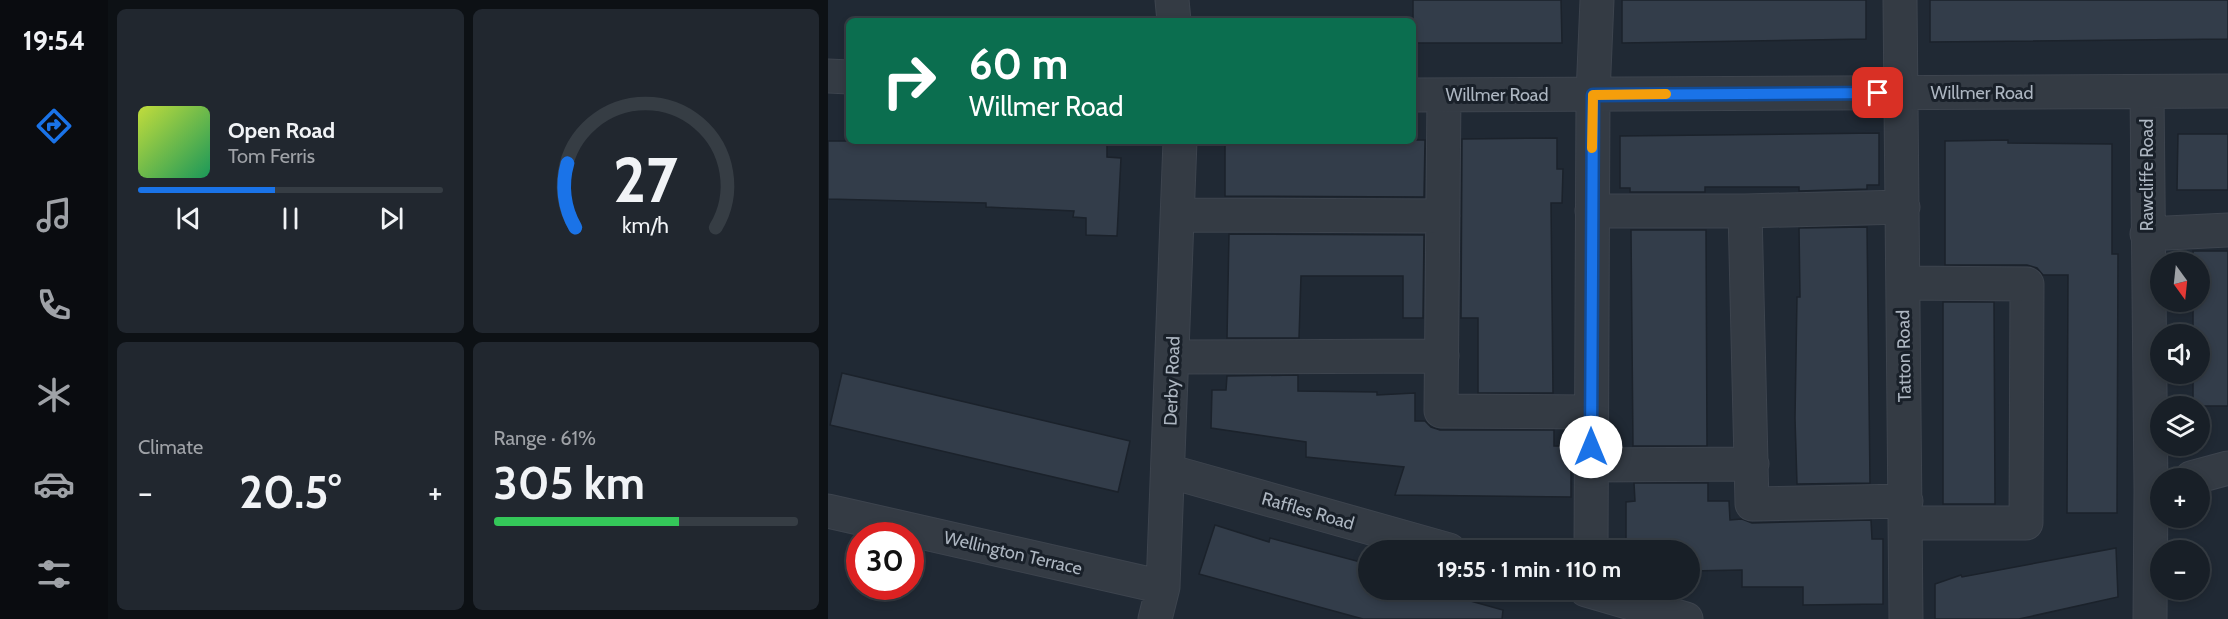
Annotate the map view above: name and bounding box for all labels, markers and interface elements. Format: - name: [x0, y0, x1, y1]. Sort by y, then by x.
- text: 19:54: [23, 24, 85, 57]
- text: 60 m: [969, 38, 1068, 90]
- icon: right: [870, 42, 948, 120]
- pin: [1852, 67, 1903, 118]
- icon: arrive: [1861, 76, 1894, 109]
- street label: Willmer Road: [1930, 82, 2034, 104]
- street label: Willmer Road: [1445, 84, 1549, 106]
- text: Willmer Road: [969, 90, 1124, 123]
- icon: directions: [33, 105, 75, 147]
- text: Open Road: [228, 117, 335, 144]
- street label: Rawcliffe Road: [2136, 119, 2158, 231]
- text: 27: [613, 142, 678, 218]
- text: Tom Ferris: [228, 144, 315, 168]
- icon: music: [33, 194, 75, 236]
- icon: previous: [172, 202, 205, 235]
- icon: pause: [274, 202, 307, 235]
- icon: next: [375, 202, 408, 235]
- text: km/h: [622, 212, 669, 238]
- north arrow: [2150, 252, 2210, 312]
- map controls: [2150, 252, 2210, 600]
- icon: phone: [33, 284, 75, 326]
- street label: Tatton Road: [1892, 310, 1916, 402]
- button: sound: [2150, 324, 2210, 384]
- street label: Derby Road: [1159, 336, 1185, 426]
- icon: climate: [33, 374, 75, 416]
- button: layers: [2150, 396, 2210, 456]
- position arrow: [1559, 415, 1623, 479]
- text: Range · 61%: [494, 426, 596, 450]
- text: Climate: [138, 435, 203, 459]
- text: 305 km: [494, 456, 645, 510]
- icon: car: [33, 463, 75, 505]
- text: 20.5°: [239, 465, 341, 519]
- button: +: [2150, 468, 2210, 528]
- text: −: [138, 472, 153, 512]
- text: +: [428, 472, 443, 512]
- street label: Raffles Road: [1259, 487, 1357, 535]
- speed limit sign: 30: [846, 522, 924, 600]
- street label: Wellington Terrace: [942, 526, 1084, 580]
- button: −: [2150, 540, 2210, 600]
- icon: filters: [33, 553, 75, 595]
- text: 19:55 · 1 min · 110 m: [1437, 556, 1621, 583]

